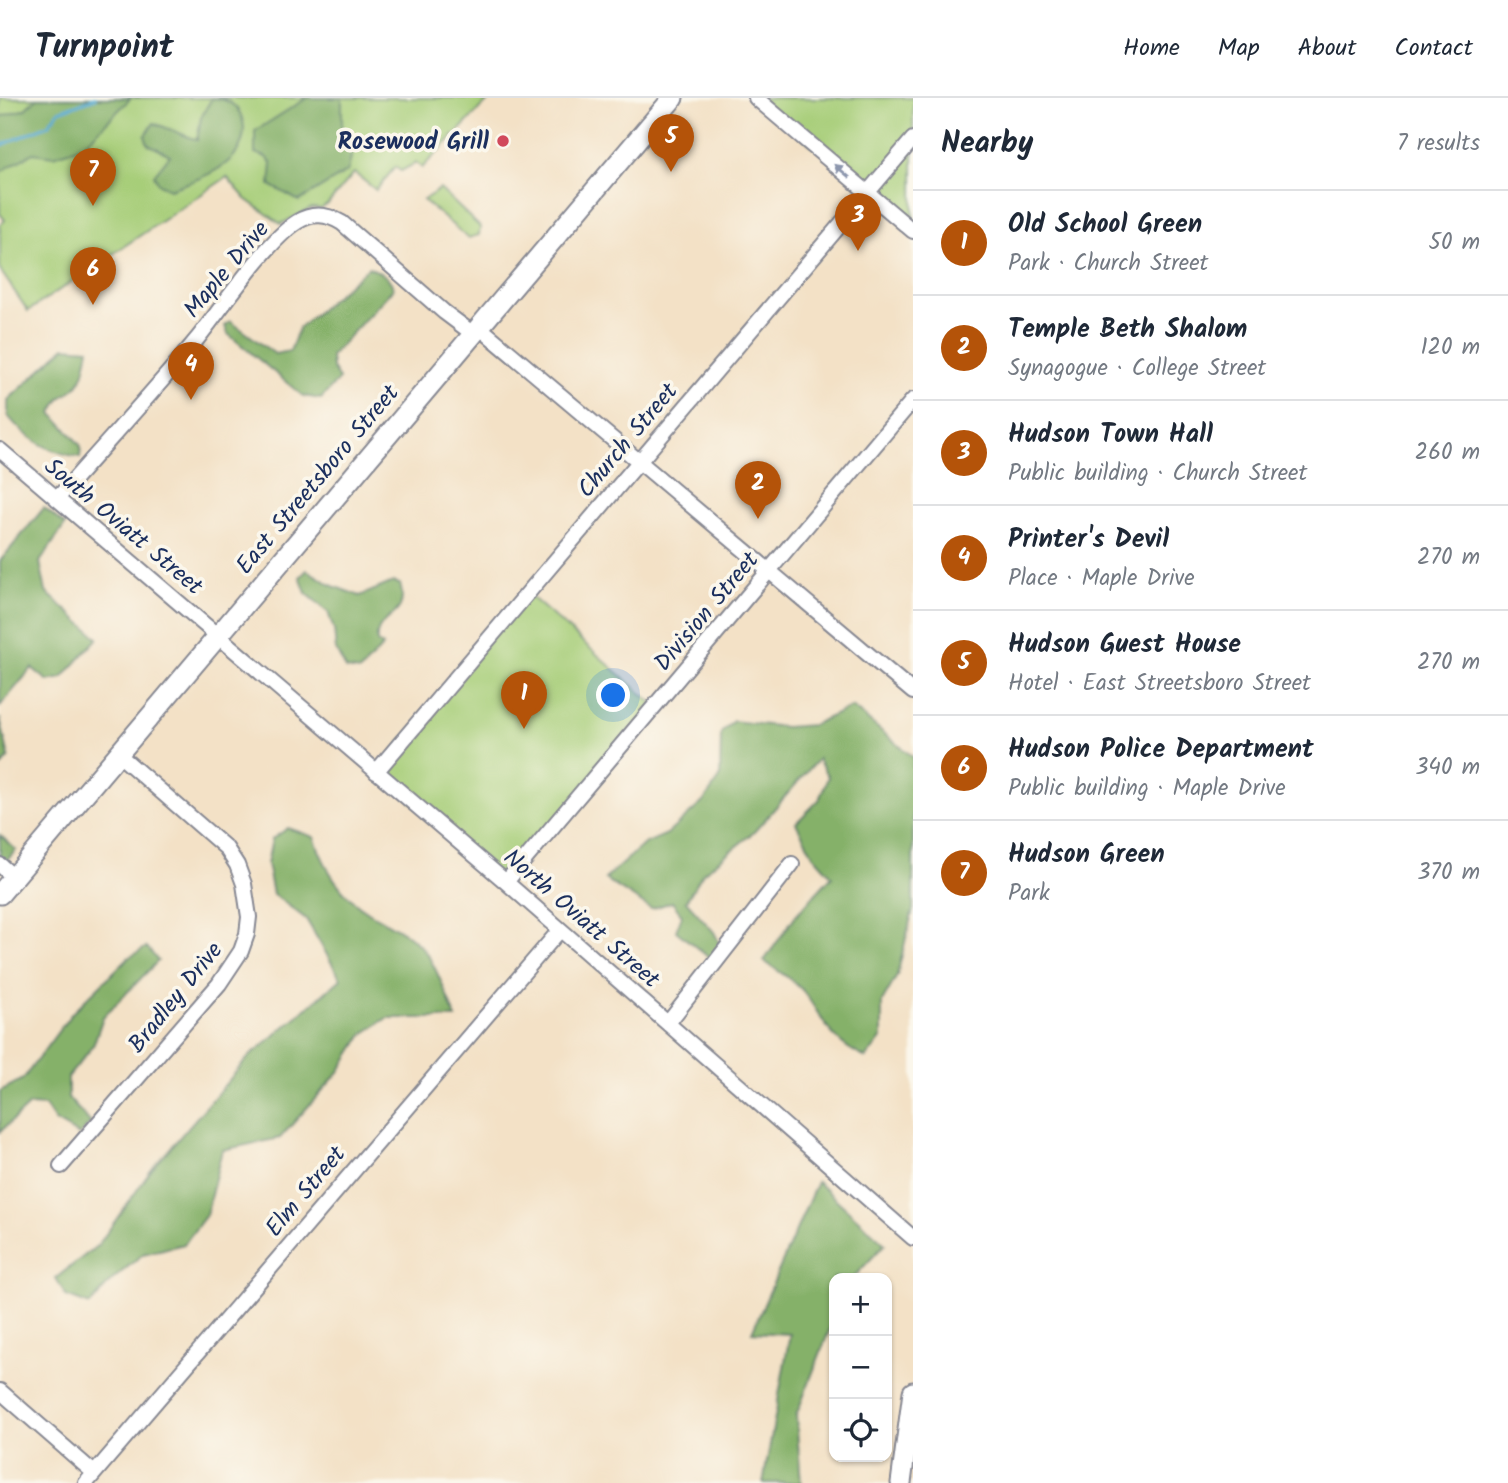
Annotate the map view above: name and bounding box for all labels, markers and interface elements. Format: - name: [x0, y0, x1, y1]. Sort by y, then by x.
- text: Turnpoint: [35, 22, 174, 75]
- text: Home: [1123, 29, 1180, 68]
- text: Map: [1218, 29, 1260, 68]
- text: About: [1298, 29, 1356, 68]
- text: Contact: [1394, 29, 1473, 68]
- pin: 5: [648, 114, 694, 172]
- text: Nearby: [941, 120, 1033, 168]
- place label: Rosewood Grill: [338, 123, 490, 162]
- text: 7 results: [1397, 126, 1480, 162]
- marker: Rosewood Grill: [495, 133, 511, 149]
- pin: 7: [70, 148, 116, 206]
- one-way arrow: [833, 163, 851, 179]
- pin: 3: [835, 193, 881, 251]
- text: Old School Green: [1008, 204, 1202, 246]
- street label: Maple Drive: [174, 212, 280, 328]
- text: 1: [961, 225, 967, 261]
- text: 50 m: [1429, 225, 1480, 261]
- text: Park · Church Street: [1008, 246, 1208, 282]
- pin: 6: [70, 247, 116, 305]
- text: Temple Beth Shalom: [1008, 309, 1247, 351]
- text: 2: [957, 330, 971, 366]
- text: 120 m: [1420, 330, 1480, 366]
- pin: 4: [168, 342, 214, 400]
- text: Synagogue · College Street: [1008, 351, 1266, 387]
- street label: Church Street: [568, 374, 689, 507]
- street label: East Streetsboro Street: [227, 376, 410, 584]
- text: Hudson Town Hall: [1008, 414, 1213, 456]
- text: 3: [958, 435, 970, 471]
- text: 260 m: [1415, 435, 1480, 471]
- street label: South Oviatt Street: [35, 449, 212, 606]
- text: Public building · Church Street: [1008, 456, 1307, 492]
- pin: 2: [735, 461, 781, 519]
- text: Printer's Devil: [1008, 519, 1169, 561]
- text: 4: [958, 540, 970, 576]
- text: 270 m: [1417, 540, 1480, 576]
- street label: Division Street: [645, 543, 770, 681]
- text: Place · Maple Drive: [1008, 561, 1195, 597]
- text: Hudson Guest House: [1008, 624, 1241, 666]
- text: 5: [958, 645, 970, 681]
- text: 270 m: [1417, 645, 1480, 681]
- text: Hotel · East Streetsboro Street: [1008, 666, 1311, 702]
- pin: 1: [501, 671, 547, 729]
- your location: [596, 678, 630, 712]
- text: Hudson Police Department: [1008, 729, 1314, 771]
- text: 6: [958, 750, 970, 786]
- text: 340 m: [1415, 750, 1480, 786]
- text: Public building · Maple Drive: [1008, 771, 1286, 807]
- text: Hudson Green: [1008, 834, 1165, 876]
- street label: North Oviatt Street: [494, 840, 669, 999]
- text: 7: [959, 855, 969, 891]
- text: 370 m: [1417, 855, 1480, 891]
- text: Park: [1008, 876, 1050, 912]
- street label: Bradley Drive: [119, 933, 234, 1062]
- street label: Elm Street: [256, 1137, 357, 1246]
- map controls: [829, 1273, 892, 1462]
- button: +: [829, 1273, 892, 1336]
- button: −: [829, 1336, 892, 1399]
- button: locate: [829, 1399, 892, 1462]

